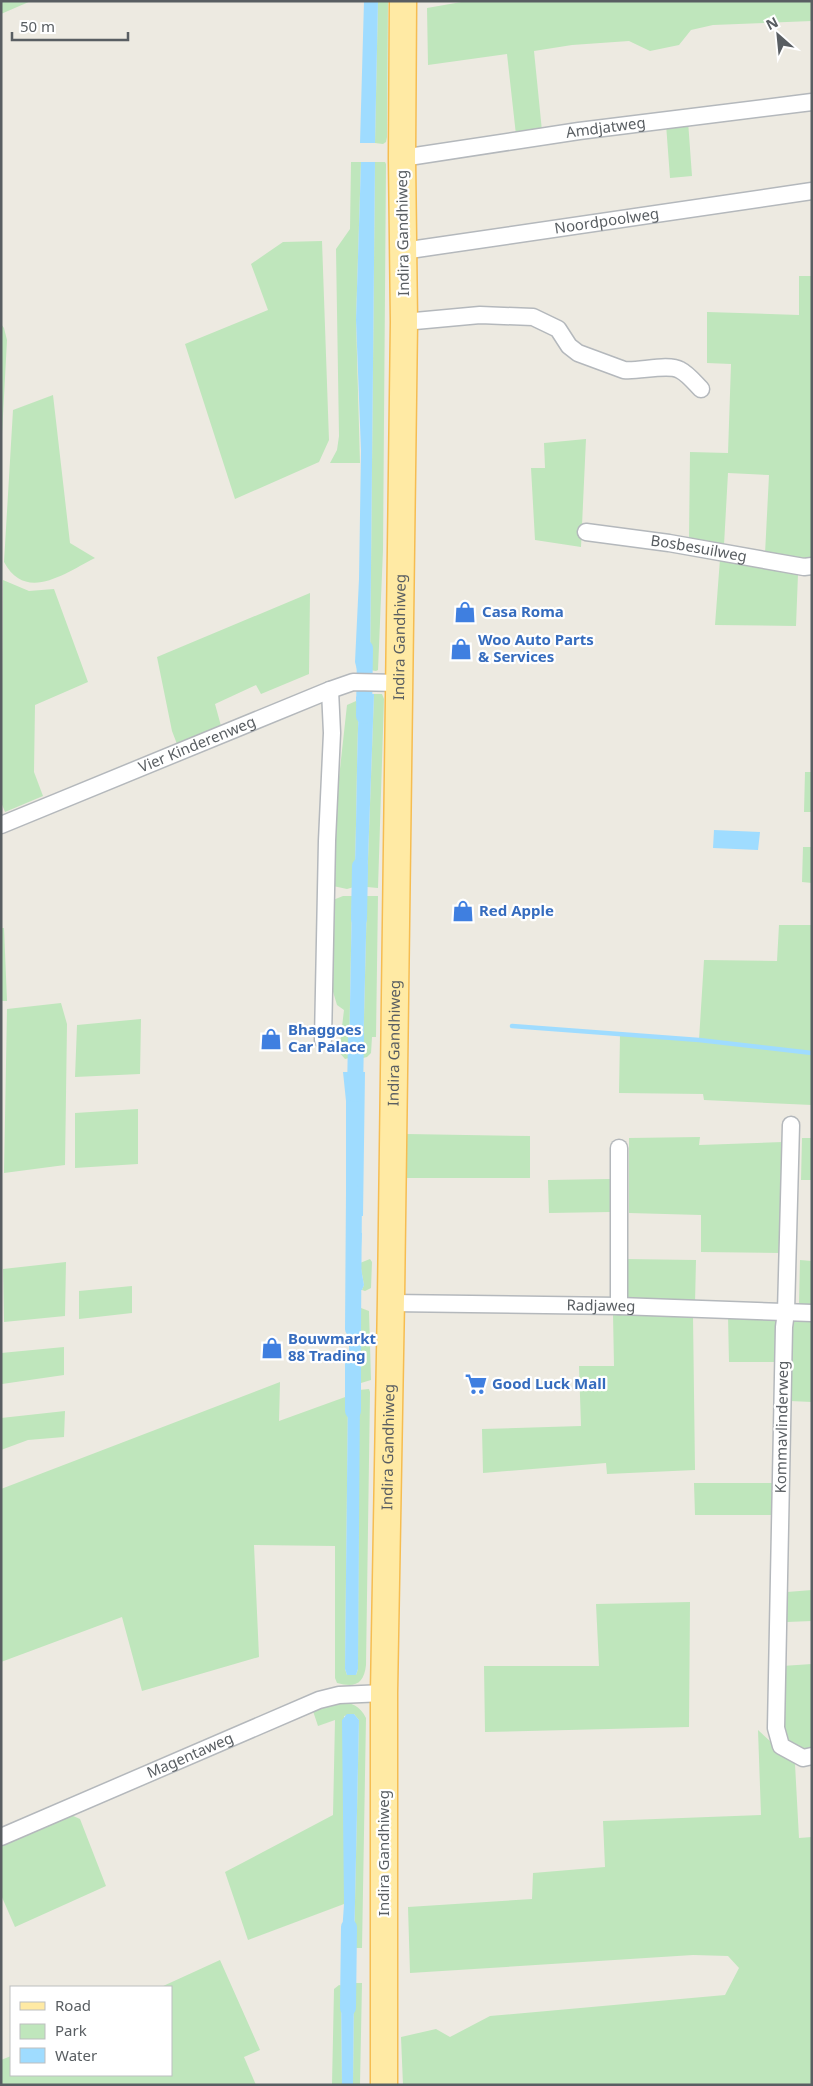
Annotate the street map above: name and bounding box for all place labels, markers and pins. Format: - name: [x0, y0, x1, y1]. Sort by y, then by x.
- shop icon: Casa Roma: [452, 599, 478, 625]
- place label: Casa Roma: [482, 601, 564, 621]
- place label: Woo Auto Parts & Services: [478, 629, 594, 666]
- shop icon: Woo Auto Parts & Services: [448, 636, 474, 662]
- shop icon: Red Apple: [450, 898, 476, 924]
- place label: Red Apple: [479, 900, 554, 920]
- place label: Bhaggoes Car Palace: [288, 1019, 366, 1056]
- shop icon: Bhaggoes Car Palace: [258, 1026, 284, 1052]
- place label: Bouwmarkt 88 Trading: [288, 1328, 377, 1365]
- shop icon: Bouwmarkt 88 Trading: [259, 1335, 285, 1361]
- supermarket icon: Good Luck Mall: [463, 1371, 489, 1397]
- place label: Good Luck Mall: [492, 1373, 606, 1393]

